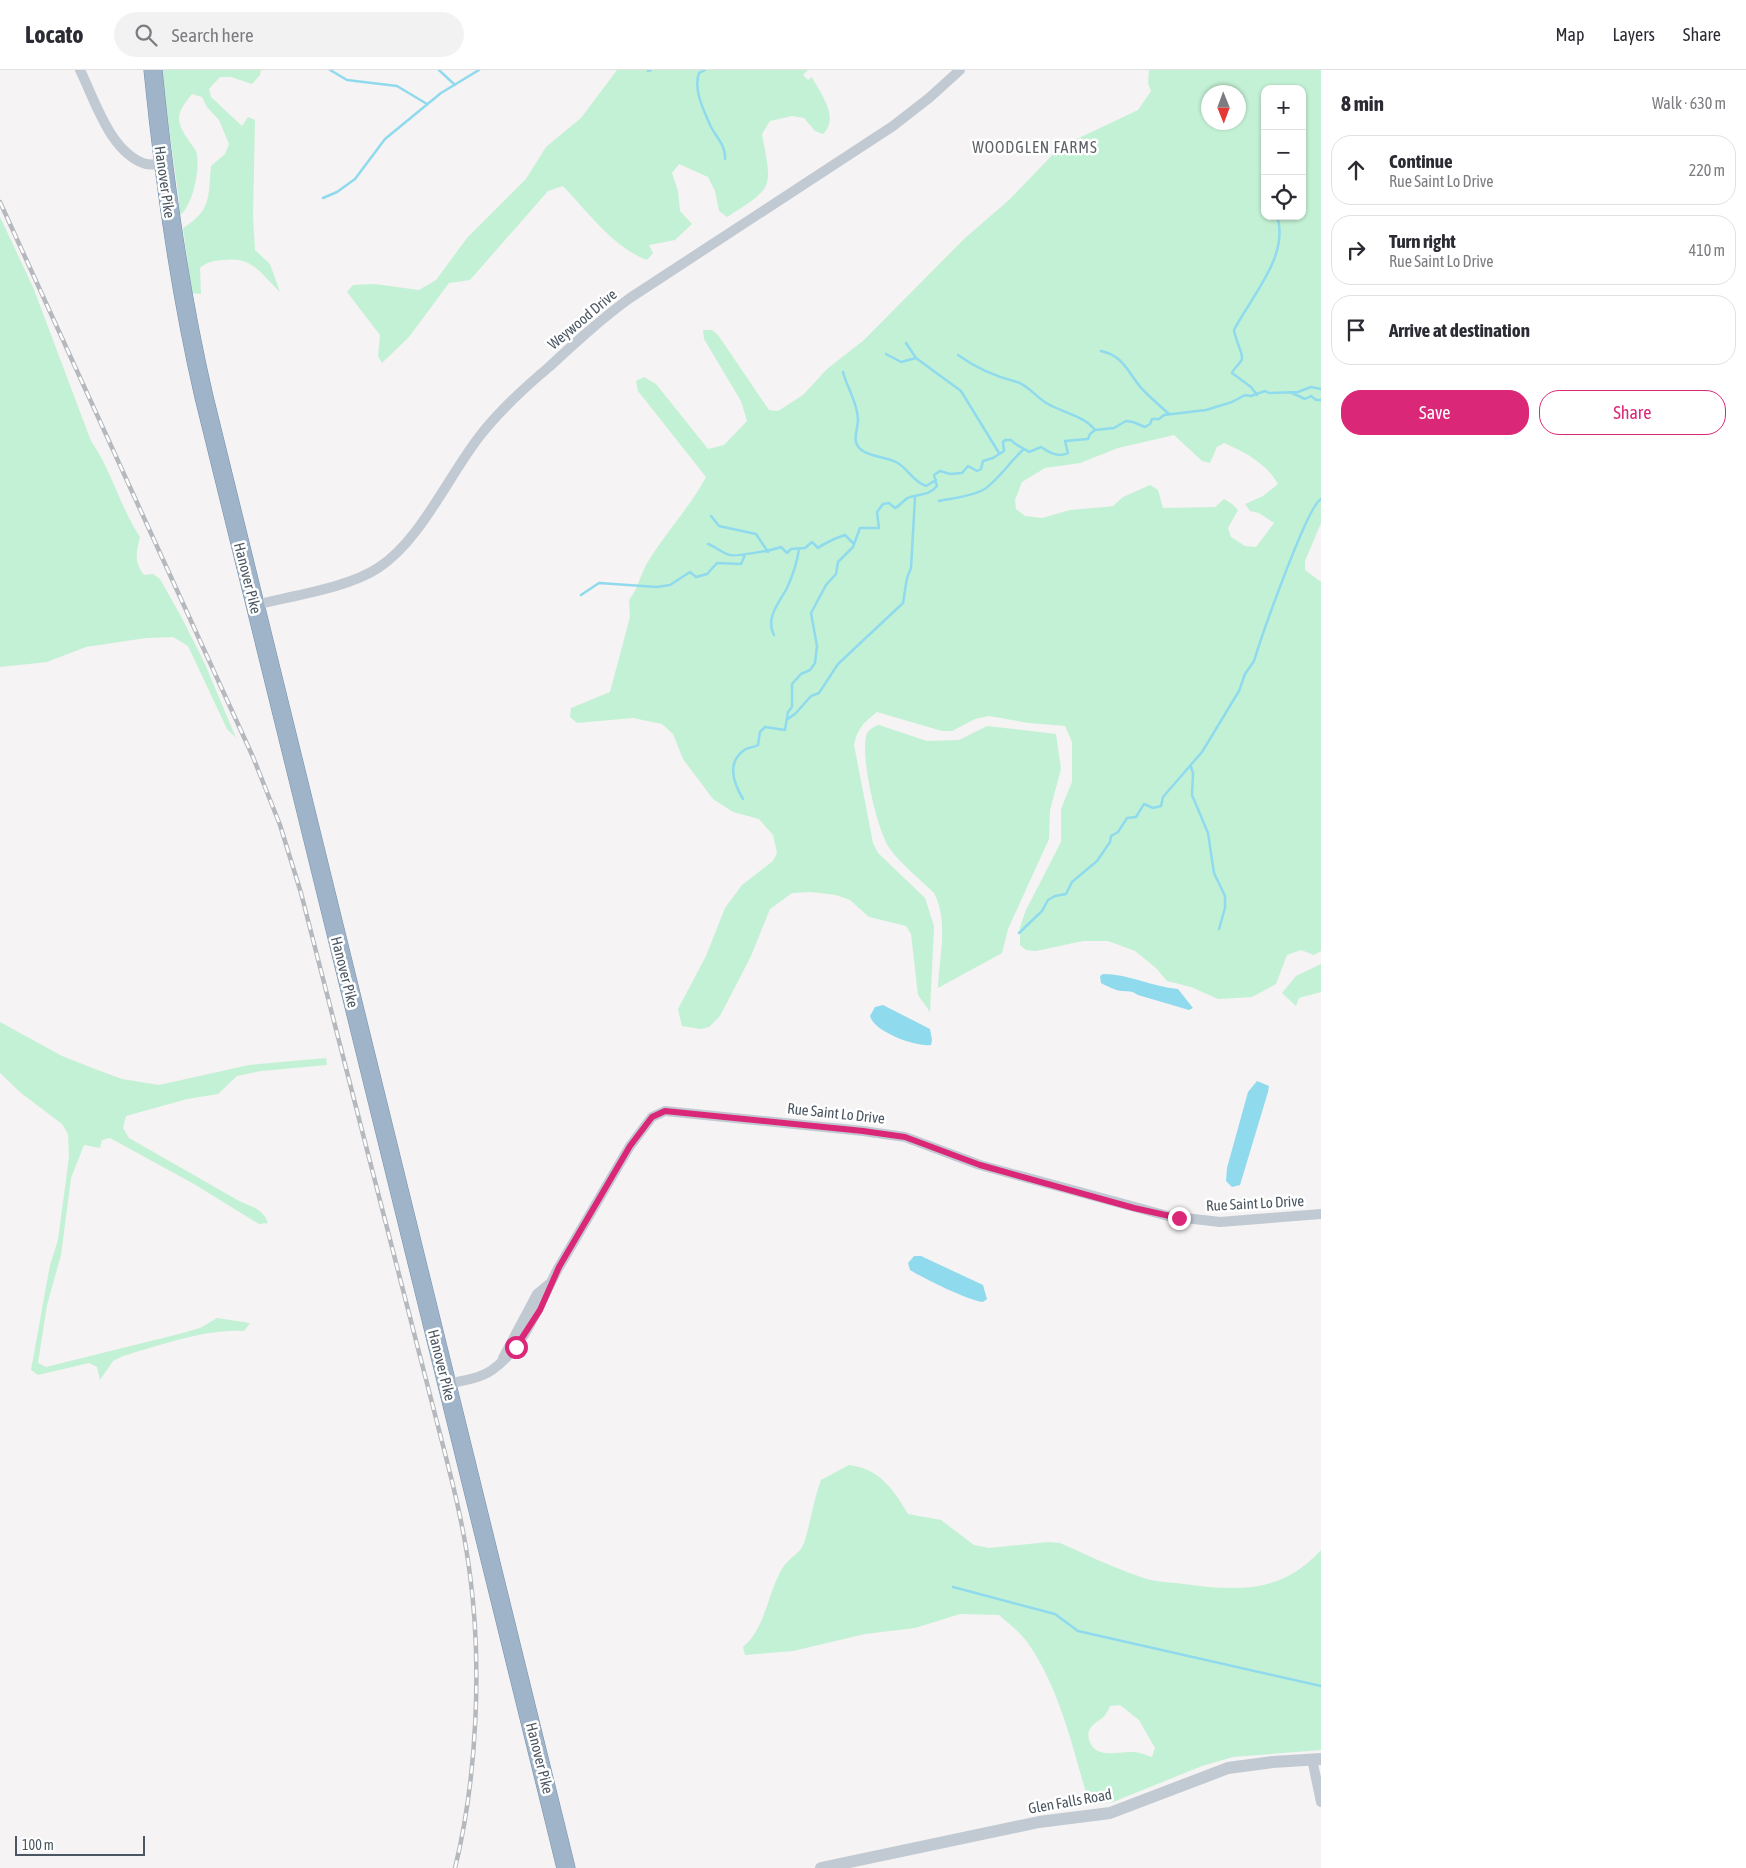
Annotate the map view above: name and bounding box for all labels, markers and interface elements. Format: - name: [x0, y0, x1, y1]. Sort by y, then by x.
- search box: [114, 12, 464, 57]
- text: Locato: [25, 21, 84, 48]
- icon: search: [132, 21, 160, 49]
- text: Search here: [172, 24, 254, 46]
- text: Map: [1555, 24, 1584, 45]
- text: Layers: [1612, 24, 1655, 45]
- text: Share: [1683, 24, 1721, 45]
- north arrow: [1201, 85, 1246, 130]
- map controls: [1261, 85, 1306, 220]
- button: +: [1261, 85, 1306, 130]
- text: 8 min: [1341, 91, 1384, 115]
- text: Walk · 630 m: [1652, 94, 1726, 112]
- button: −: [1261, 130, 1306, 175]
- district label: WOODGLEN FARMS: [972, 138, 1098, 156]
- street label: Hanover Pike: [152, 145, 179, 219]
- text: Continue: [1389, 150, 1453, 172]
- icon: ahead: [1342, 156, 1370, 184]
- text: 220 m: [1689, 161, 1725, 179]
- text: Rue Saint Lo Drive: [1389, 172, 1494, 190]
- button: locate: [1261, 175, 1306, 220]
- text: Turn right: [1389, 230, 1456, 252]
- icon: right: [1342, 236, 1370, 264]
- text: 410 m: [1689, 241, 1725, 259]
- text: Rue Saint Lo Drive: [1389, 252, 1494, 270]
- street label: Weywood Drive: [544, 285, 620, 353]
- icon: arrive: [1342, 316, 1370, 344]
- text: Arrive at destination: [1389, 319, 1530, 341]
- button: Save: [1341, 390, 1529, 435]
- button: Share: [1539, 390, 1726, 435]
- street label: Hanover Pike: [231, 541, 265, 616]
- street label: Hanover Pike: [328, 935, 362, 1010]
- street label: Rue Saint Lo Drive: [786, 1099, 886, 1127]
- street label: Rue Saint Lo Drive: [1206, 1192, 1305, 1214]
- route end: [1168, 1207, 1191, 1230]
- street label: Hanover Pike: [425, 1328, 459, 1403]
- route start: [505, 1336, 528, 1359]
- street label: Hanover Pike: [523, 1721, 557, 1796]
- street label: Glen Falls Road: [1027, 1785, 1113, 1817]
- scale bar: [15, 1833, 145, 1856]
- text: 100 m: [22, 1837, 54, 1853]

